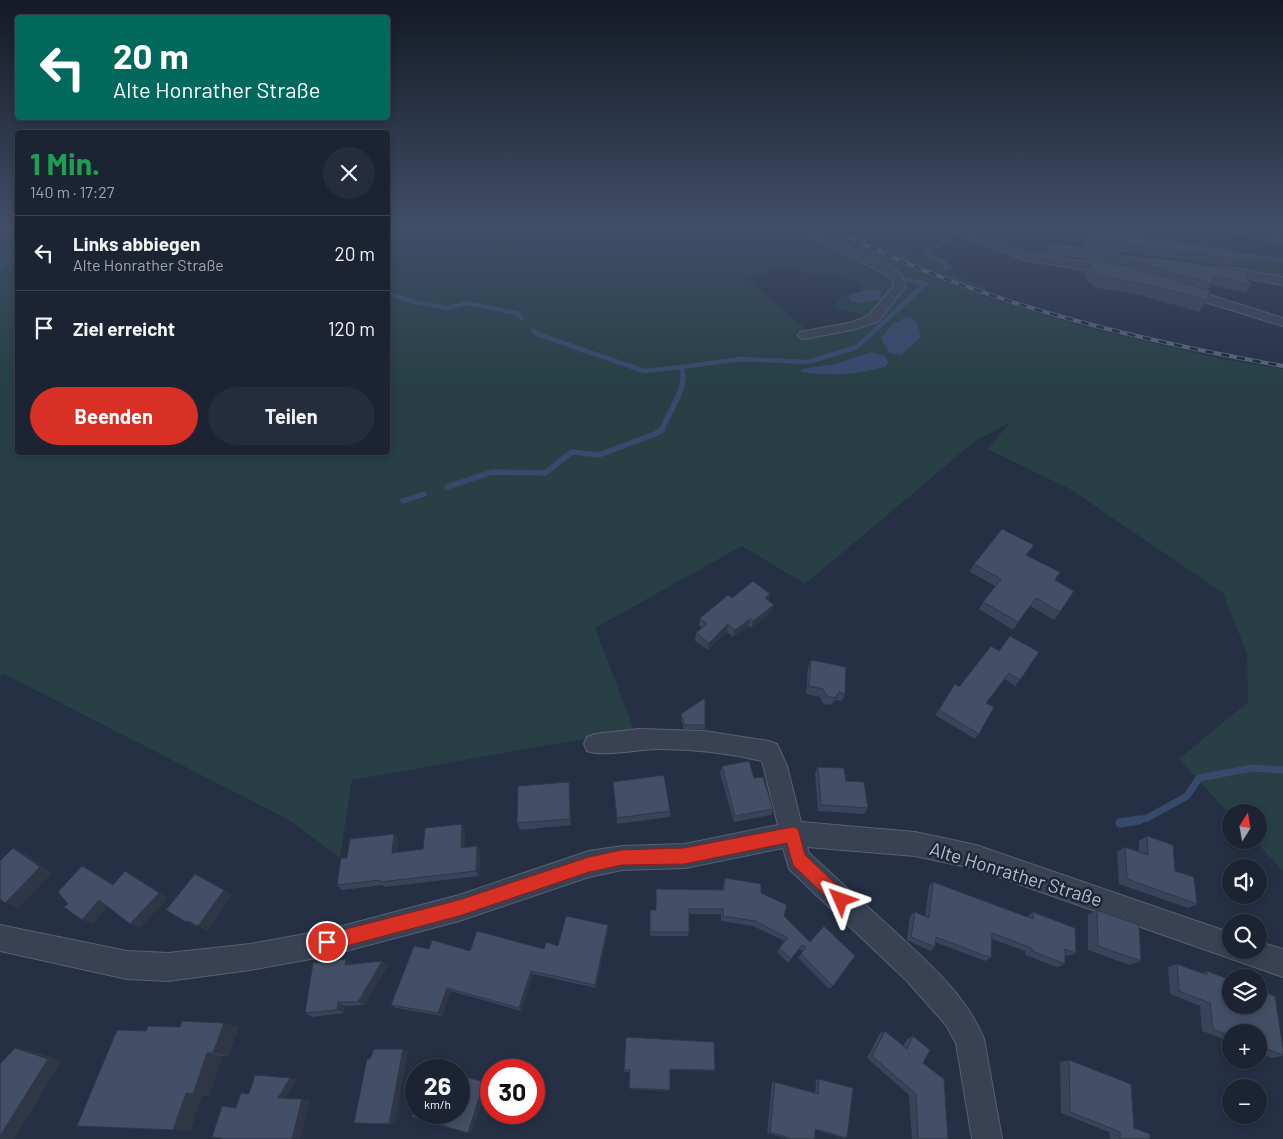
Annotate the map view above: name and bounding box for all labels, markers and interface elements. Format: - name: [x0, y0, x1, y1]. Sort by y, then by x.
- text: 20 m: [113, 34, 189, 76]
- icon: left: [30, 35, 95, 100]
- text: Alte Honrather Straße: [113, 76, 320, 102]
- text: 1 Min.: [30, 145, 100, 181]
- button: close: [323, 147, 375, 199]
- text: 140 m · 17:27: [30, 182, 114, 201]
- text: Links abbiegen: [73, 232, 200, 255]
- icon: left: [30, 239, 58, 267]
- text: 20 m: [335, 242, 375, 265]
- text: Alte Honrather Straße: [73, 255, 224, 274]
- icon: arrive: [30, 314, 58, 342]
- text: Ziel erreicht: [73, 317, 175, 340]
- text: 120 m: [328, 317, 375, 340]
- button: Beenden: [30, 387, 198, 445]
- button: Teilen: [208, 387, 375, 445]
- north arrow: [1222, 804, 1268, 849]
- map controls: [1222, 804, 1267, 1124]
- street label: Alte Honrather Straße: [927, 836, 1105, 911]
- button: sound: [1222, 859, 1267, 904]
- position arrow: [814, 873, 866, 925]
- button: search: [1222, 914, 1267, 959]
- pin: [306, 921, 348, 963]
- icon: arrive: [313, 928, 341, 956]
- button: layers: [1222, 969, 1267, 1014]
- button: +: [1222, 1024, 1267, 1069]
- speed limit sign: 30: [480, 1059, 545, 1124]
- text: 26: [424, 1070, 451, 1100]
- button: −: [1222, 1079, 1267, 1124]
- text: km/h: [424, 1097, 451, 1111]

